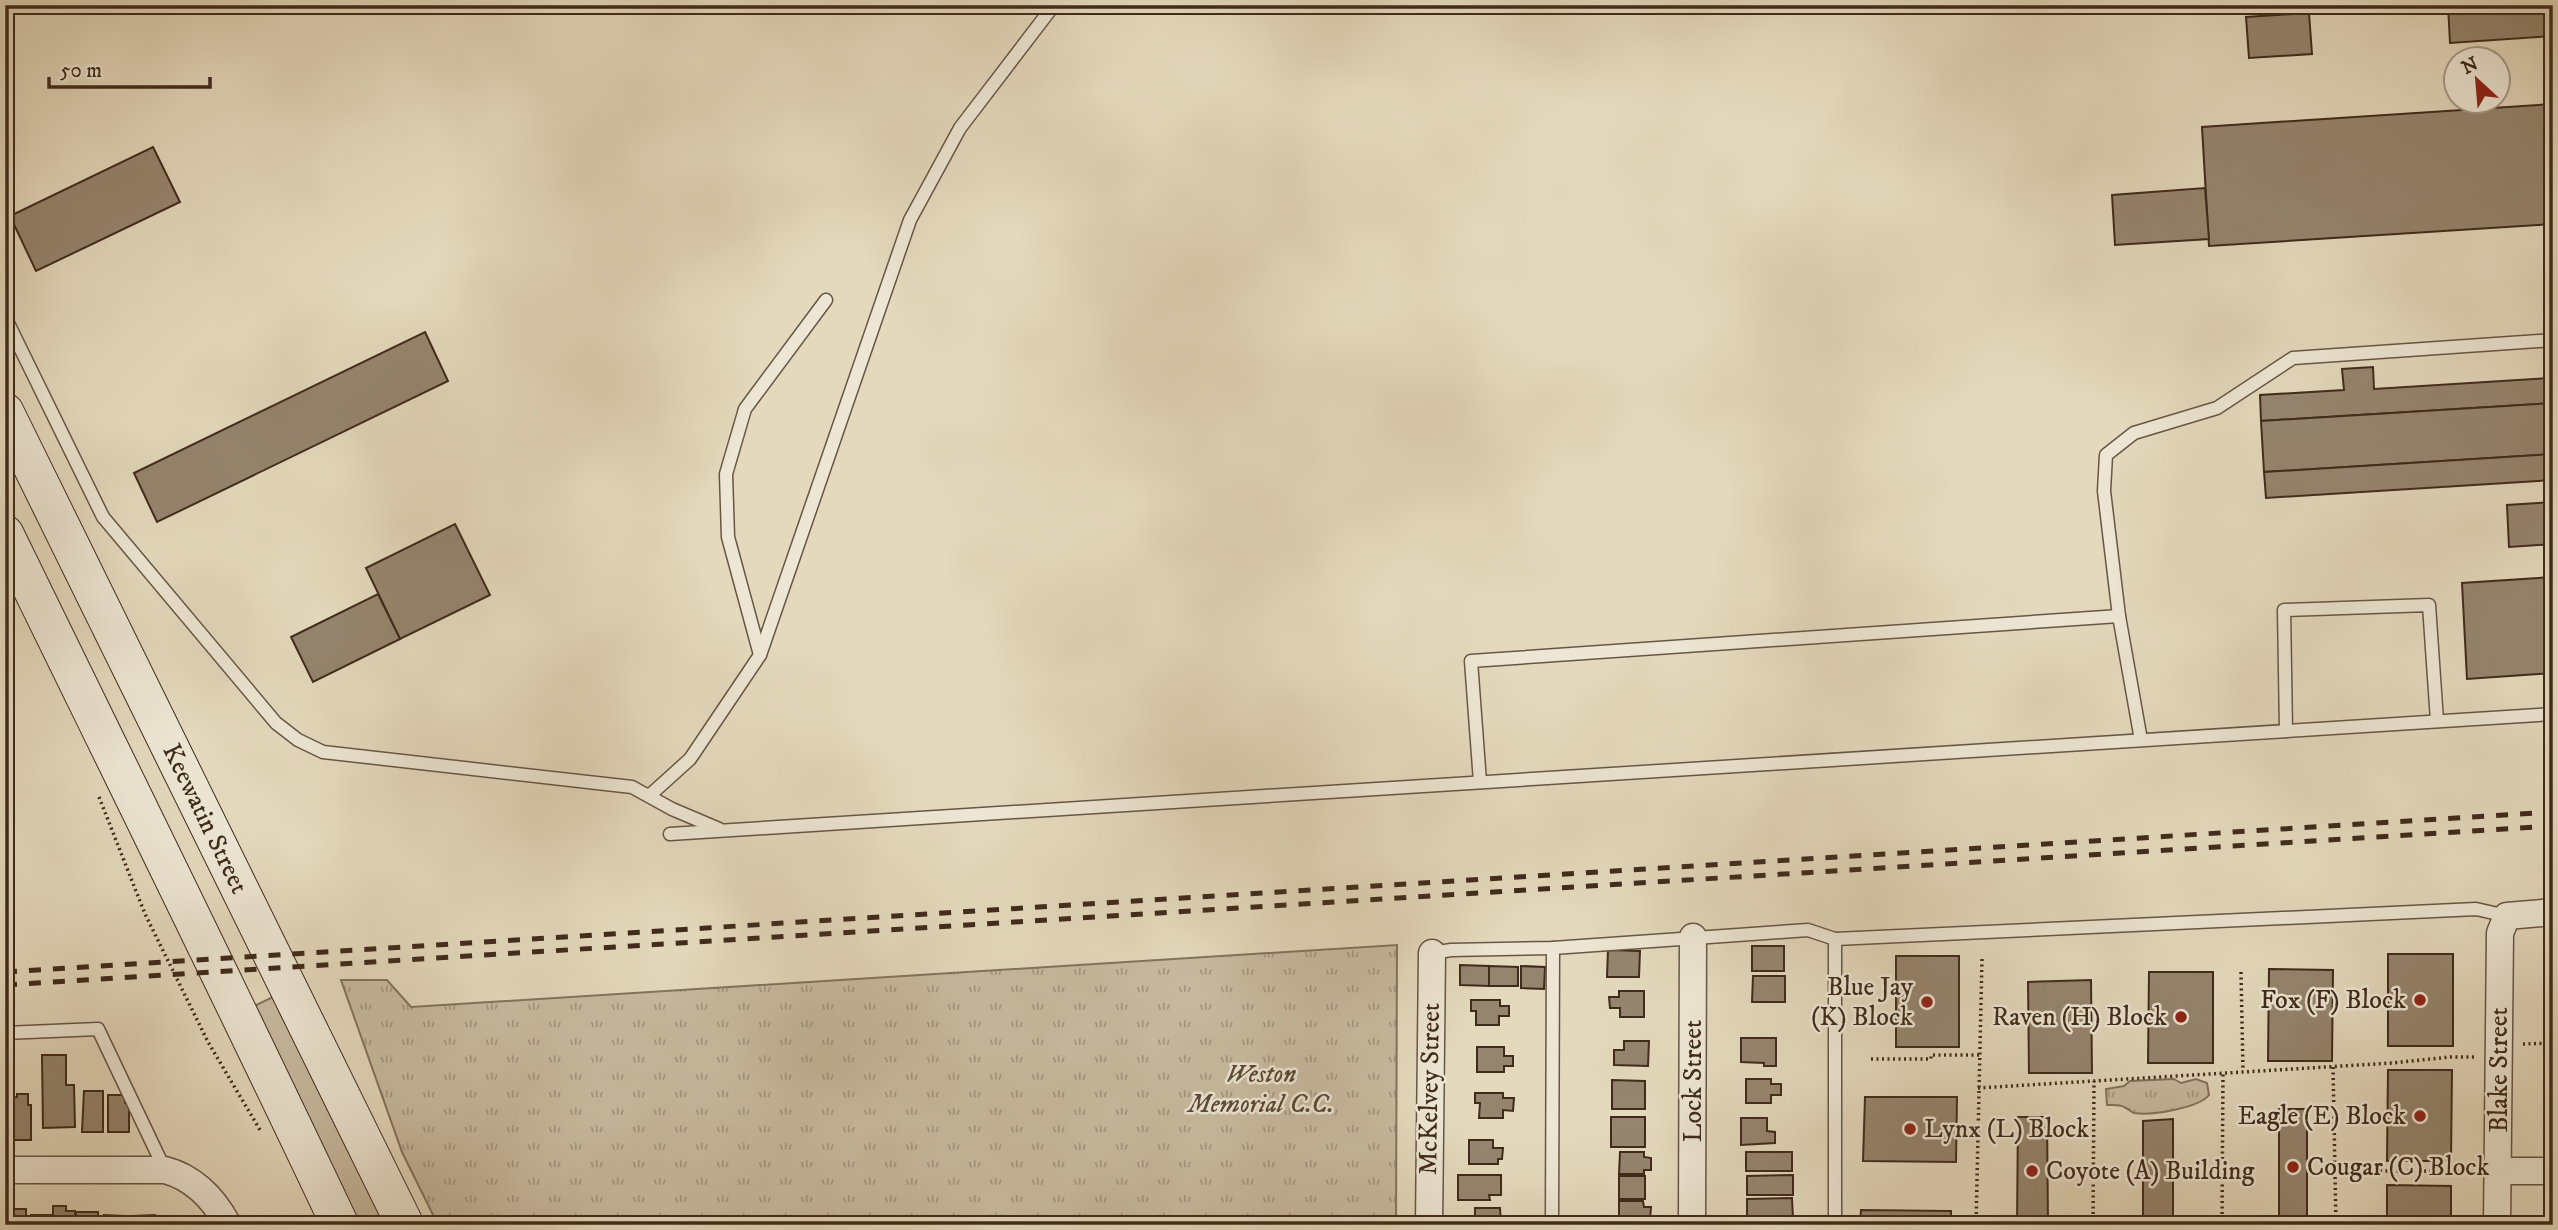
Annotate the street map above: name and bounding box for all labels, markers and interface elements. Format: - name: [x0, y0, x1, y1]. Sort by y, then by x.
- scale bar: [49, 46, 210, 90]
- north arrow: [2442, 46, 2512, 116]
- text: N: [2458, 52, 2483, 80]
- text: 50 m: [60, 58, 102, 84]
- street label: Keewatin Street: [154, 739, 256, 899]
- place label: Blue Jay (K) Block: [1811, 971, 1914, 1034]
- place label: Fox (F) Block: [2260, 984, 2406, 1017]
- marker: Fox (F) Block: [2412, 992, 2428, 1008]
- marker: Blue Jay (K) Block: [1919, 994, 1935, 1010]
- place label: Raven (H) Block: [1992, 1001, 2167, 1034]
- street label: McKelvey Street: [1412, 1003, 1448, 1175]
- street label: Blake Street: [2483, 1007, 2516, 1133]
- marker: Raven (H) Block: [2173, 1009, 2189, 1025]
- street label: Lock Street: [1677, 1020, 1710, 1142]
- park label: Weston Memorial C.C.: [1186, 1058, 1334, 1121]
- place label: Eagle (E) Block: [2238, 1100, 2406, 1133]
- marker: Eagle (E) Block: [2412, 1108, 2428, 1124]
- place label: Lynx (L) Block: [1924, 1113, 2089, 1146]
- marker: Lynx (L) Block: [1902, 1121, 1918, 1137]
- place label: Cougar (C) Block: [2307, 1151, 2490, 1184]
- place label: Coyote (A) Building: [2046, 1155, 2255, 1188]
- marker: Cougar (C) Block: [2285, 1159, 2301, 1175]
- marker: Coyote (A) Building: [2024, 1163, 2040, 1179]

